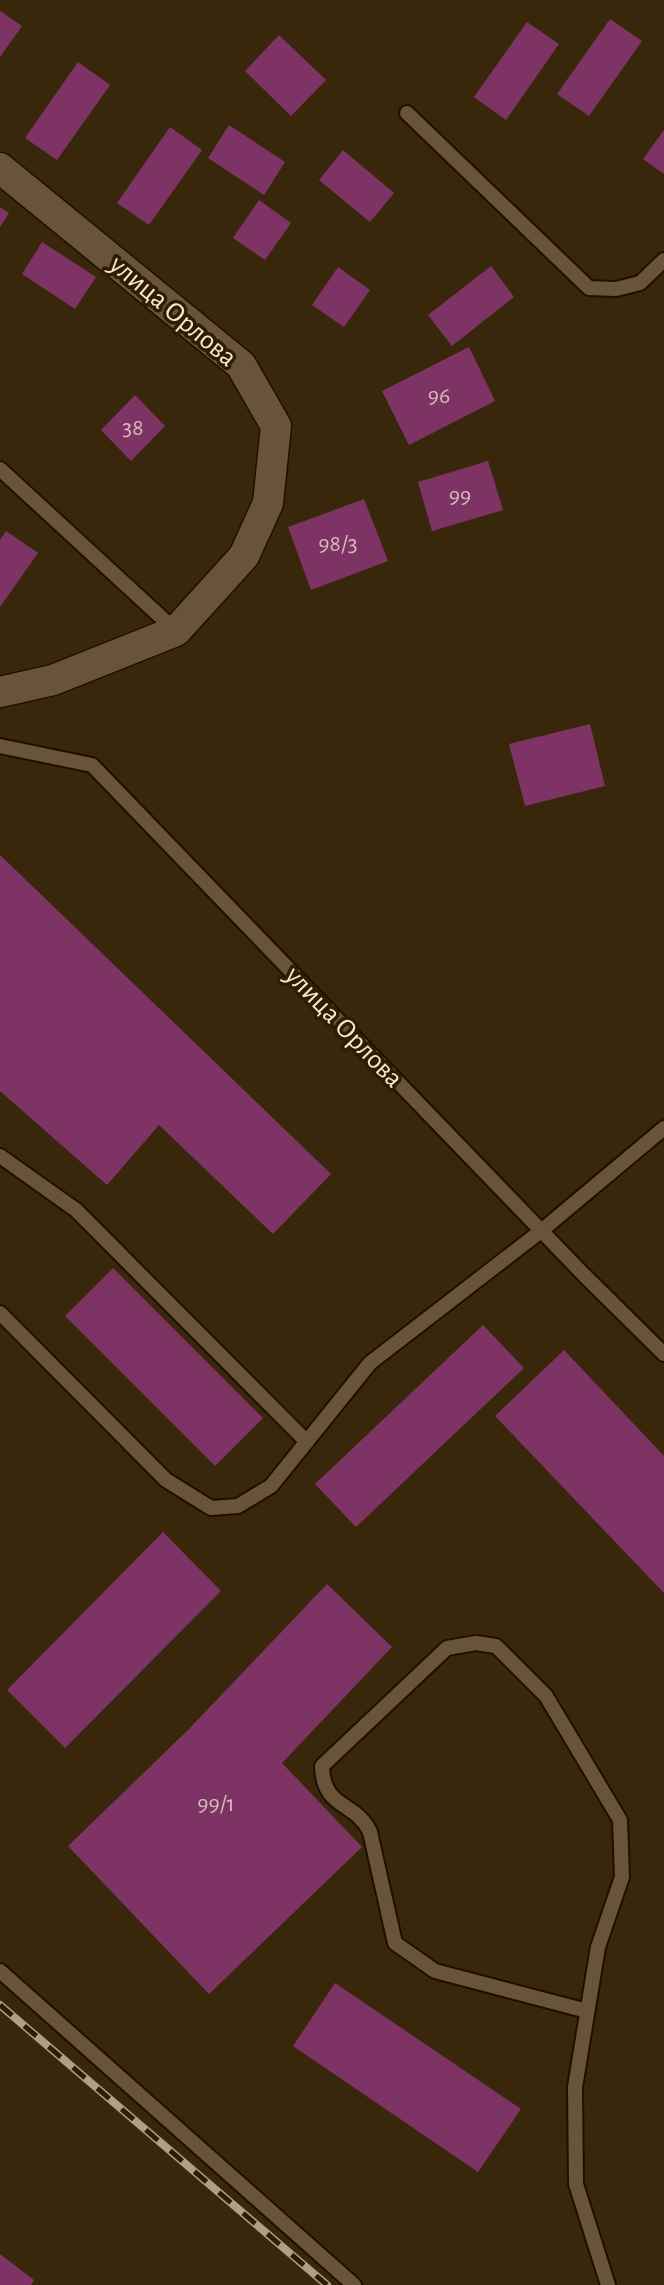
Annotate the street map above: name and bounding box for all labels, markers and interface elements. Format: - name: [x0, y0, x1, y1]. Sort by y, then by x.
- street label: улица Орлова: [102, 248, 244, 374]
- house number: 96: [428, 382, 450, 410]
- house number: 38: [122, 414, 144, 442]
- house number: 99: [449, 482, 471, 510]
- house number: 98/3: [318, 530, 358, 558]
- street label: улица Орлова: [278, 959, 410, 1095]
- house number: 99/1: [197, 1790, 235, 1818]

